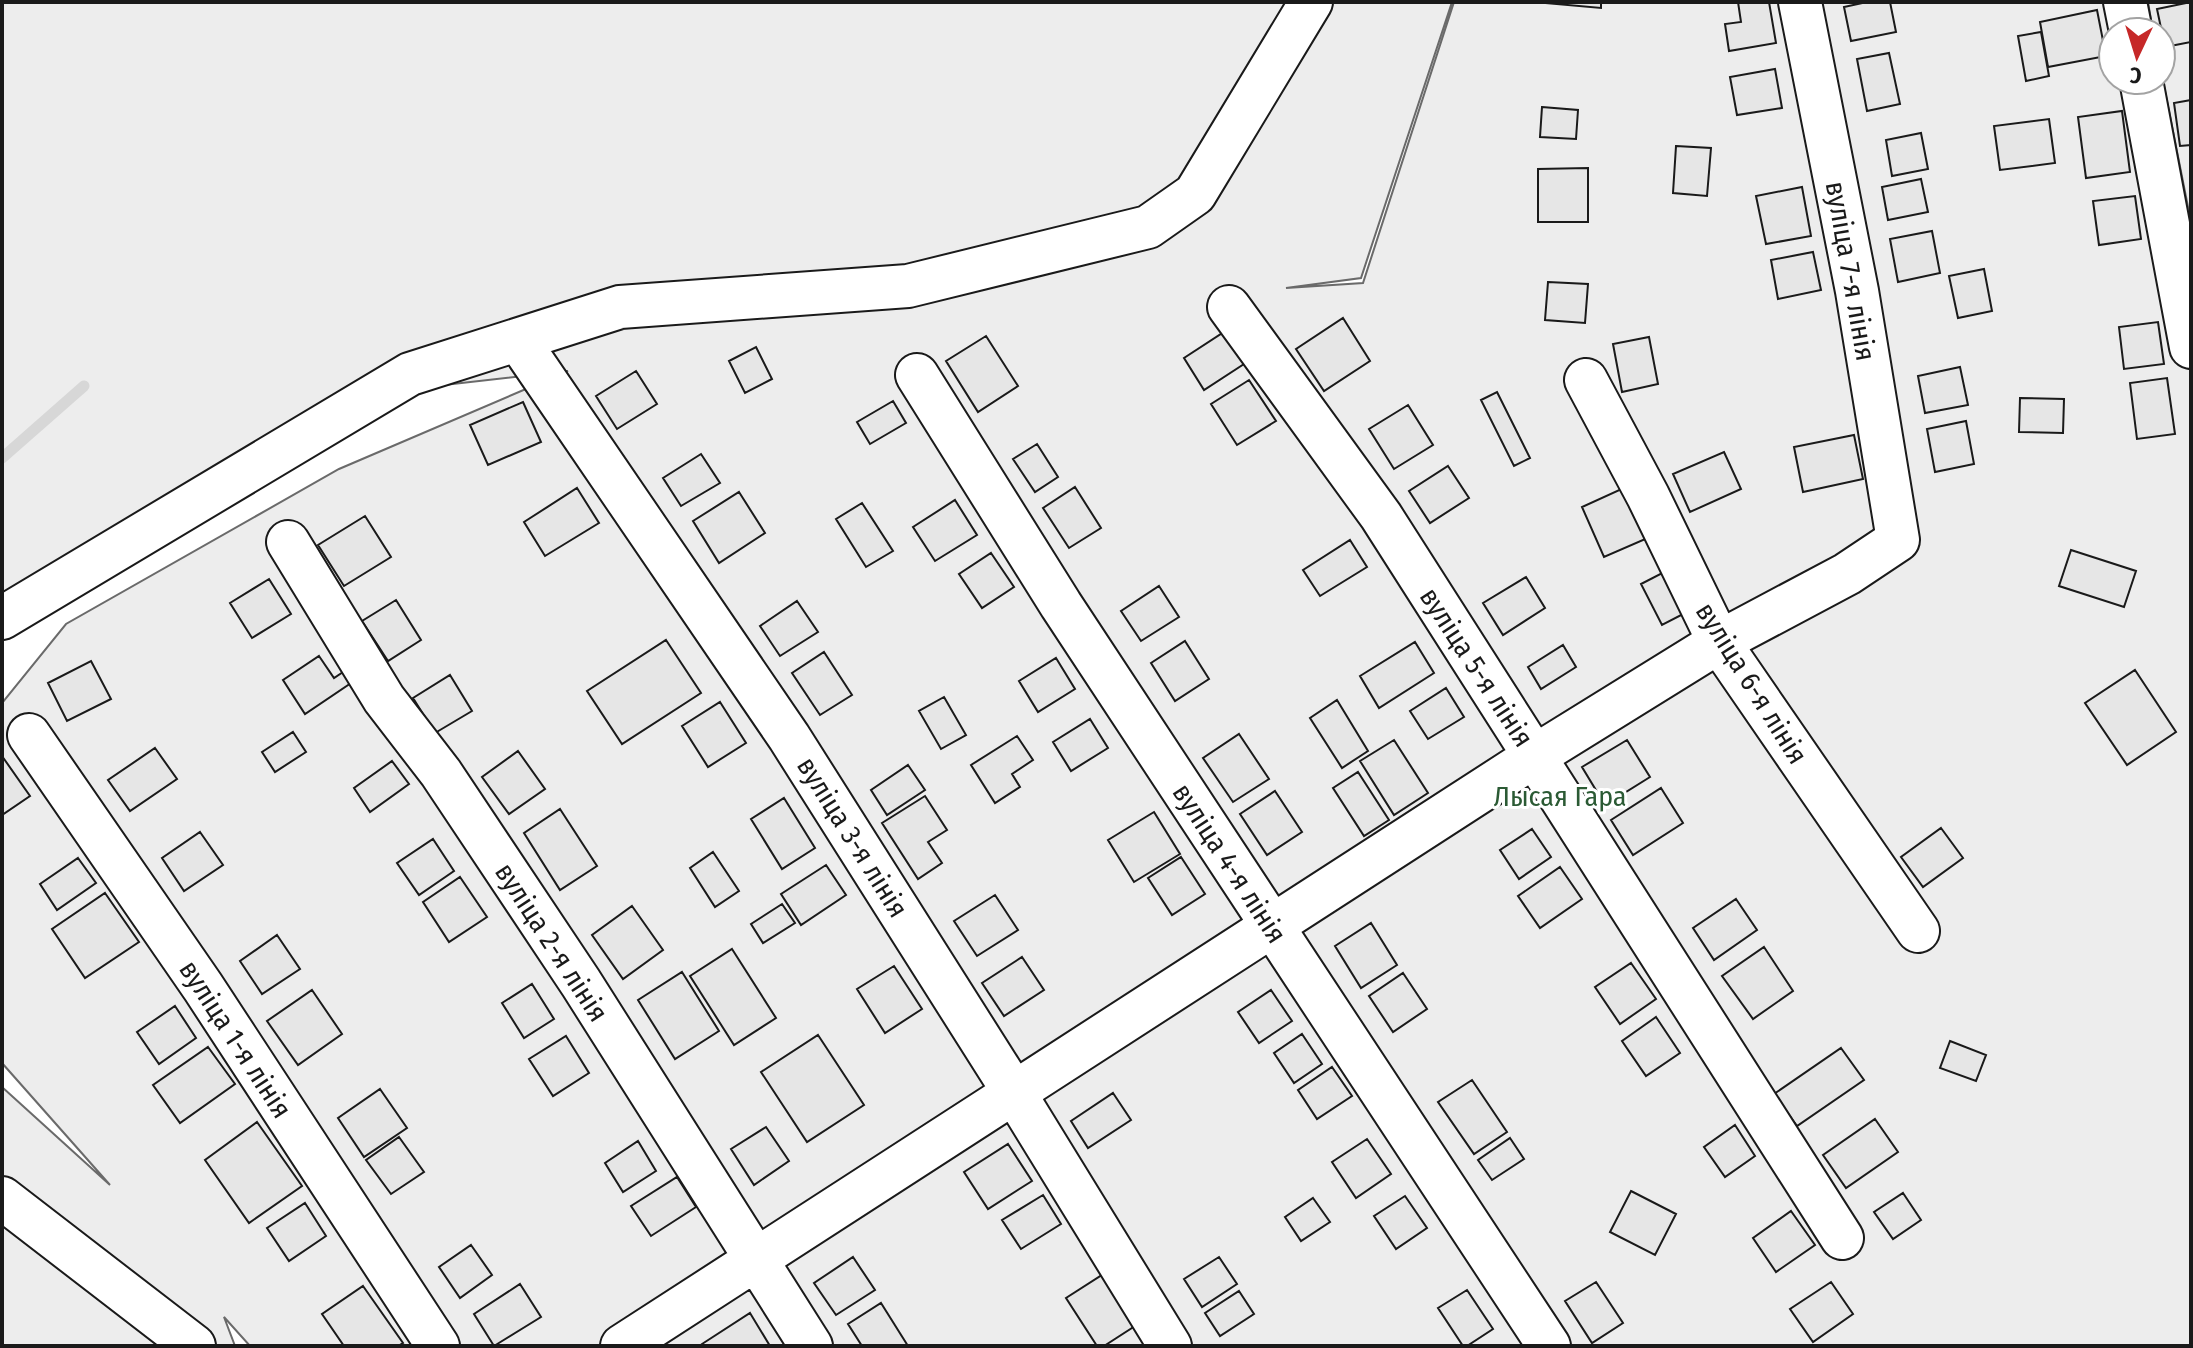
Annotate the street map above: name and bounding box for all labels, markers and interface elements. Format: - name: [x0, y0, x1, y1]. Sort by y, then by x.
- north arrow: [2097, 16, 2177, 96]
- text: С: [2128, 62, 2142, 89]
- street label: вуліца 7-я лінія: [1818, 179, 1883, 363]
- street label: вуліца 5-я лінія: [1413, 582, 1540, 753]
- street label: вуліца 6-я лінія: [1689, 596, 1814, 770]
- street label: вуліца 3-я лінія: [790, 751, 915, 924]
- street label: вуліца 4-я лінія: [1166, 777, 1293, 949]
- park label: Лысая Гара: [1493, 780, 1627, 813]
- street label: вуліца 2-я лінія: [488, 857, 615, 1028]
- street label: вуліца 1-я лінія: [172, 954, 299, 1124]

